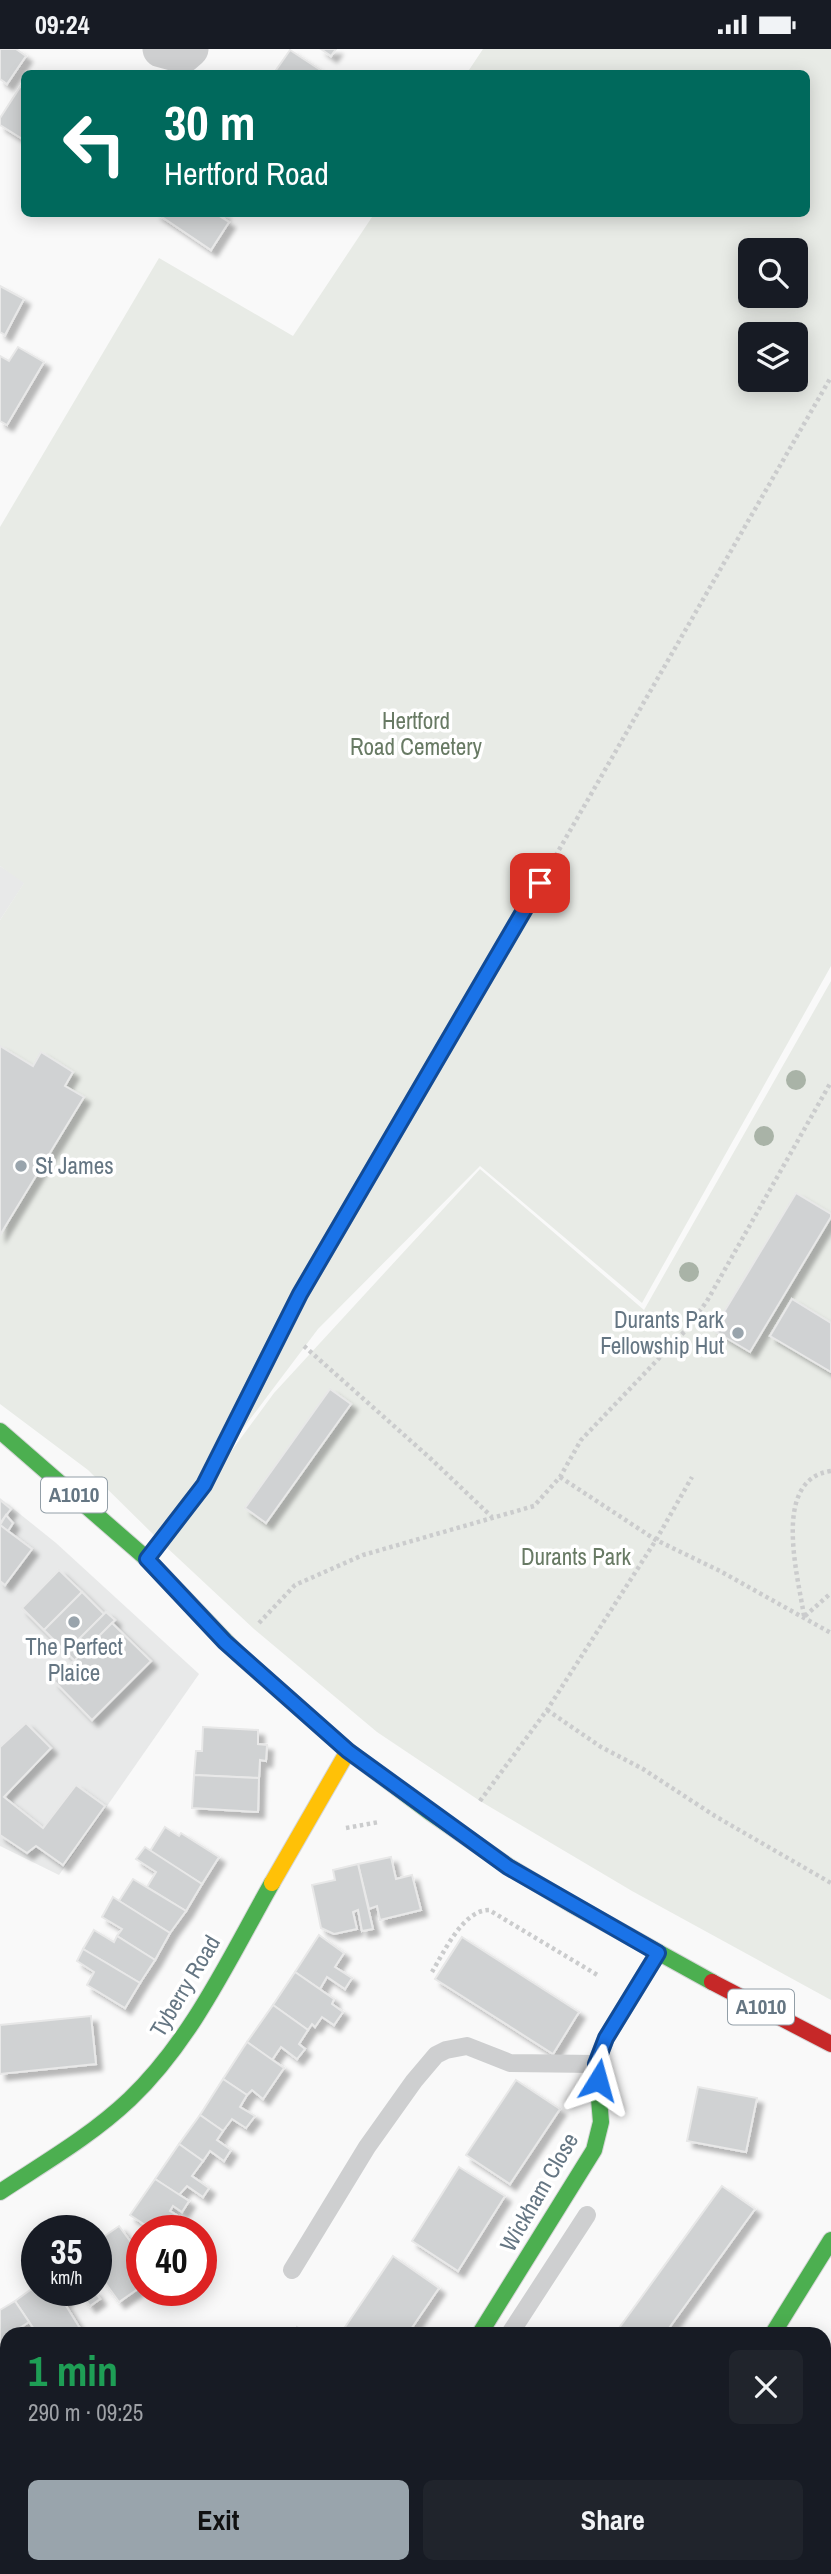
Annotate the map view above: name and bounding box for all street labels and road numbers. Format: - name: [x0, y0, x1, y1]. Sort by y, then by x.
- road number: A1010: [41, 1477, 107, 1513]
- street label: Tyberry Road: [142, 1929, 227, 2042]
- road number: A1010: [728, 1989, 794, 2025]
- street label: Wickham Close: [492, 2127, 585, 2257]

